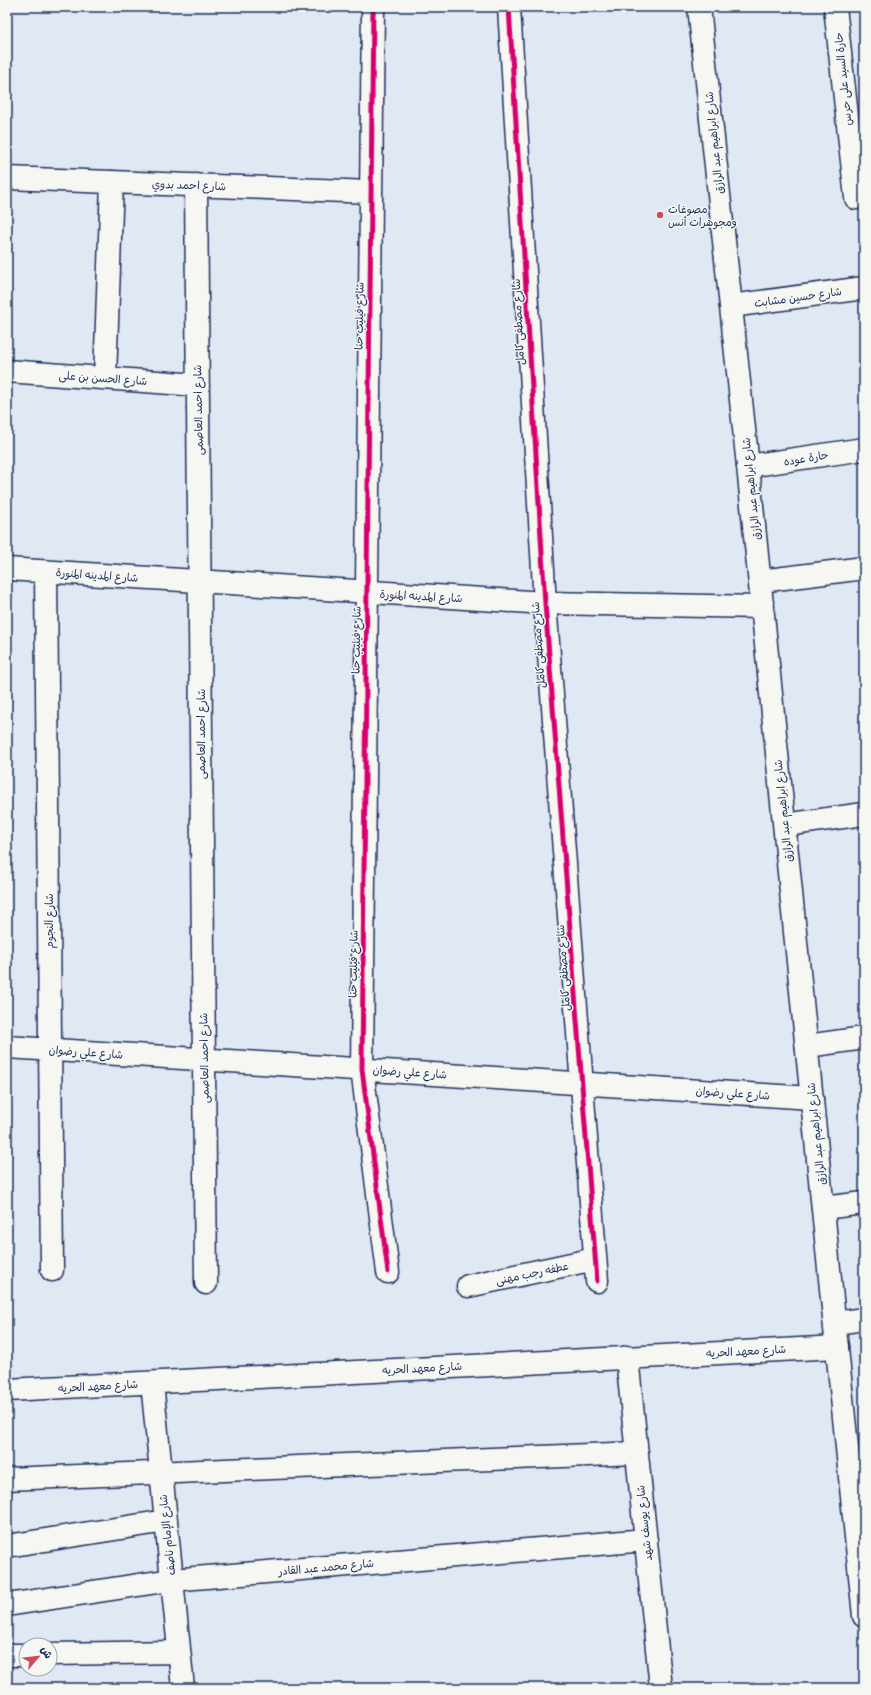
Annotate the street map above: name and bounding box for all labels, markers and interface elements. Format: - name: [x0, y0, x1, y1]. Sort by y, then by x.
- street label: حارة السيد على حرس: [831, 32, 856, 126]
- street label: شارع ابراهيم عبد الرازق: [702, 91, 728, 195]
- street label: شارع احمد بدوي: [152, 177, 226, 195]
- place label: مصوغات ومجوهرات أنس: [668, 202, 737, 230]
- marker: مصوغات ومجوهرات أنس: [655, 210, 665, 220]
- street label: شارع مصطفى كامل: [509, 278, 529, 366]
- street label: شارع فيليب حنا: [351, 282, 369, 350]
- street label: شارع حسين مشابت: [753, 284, 843, 312]
- street label: شارع احمد العاصمى: [190, 365, 208, 455]
- street label: شارع الحسن بن على: [58, 368, 148, 390]
- street label: شارع ابراهيم عبد الرازق: [739, 437, 765, 541]
- street label: حارة عوده: [782, 448, 830, 469]
- street label: شارع المدينه المنورة: [55, 565, 139, 587]
- street label: شارع المدينه المنورة: [379, 587, 463, 607]
- street label: شارع مصطفى كامل: [528, 601, 550, 689]
- street label: شارع فيليب حنا: [348, 606, 366, 674]
- street label: شارع احمد العاصمى: [194, 689, 210, 779]
- street label: شارع ابراهيم عبد الرازق: [771, 759, 797, 863]
- street label: شارع النجوم: [42, 893, 58, 949]
- street label: شارع مصطفى كامل: [553, 924, 575, 1012]
- street label: شارع فيليب حنا: [345, 930, 363, 998]
- street label: شارع احمد العاصمى: [196, 1013, 214, 1103]
- street label: شارع علي رضوان: [48, 1042, 124, 1066]
- street label: شارع علي رضوان: [372, 1062, 448, 1086]
- street label: شارع ابراهيم عبد الرازق: [804, 1082, 830, 1186]
- street label: شارع علي رضوان: [695, 1083, 771, 1107]
- street label: عطفه رجب مهنى: [494, 1258, 570, 1289]
- street label: شارع معهد الحريه: [706, 1342, 786, 1362]
- street label: شارع معهد الحريه: [382, 1359, 462, 1379]
- street label: شارع معهد الحريه: [58, 1377, 138, 1397]
- street label: شارع يوسف شهد: [633, 1484, 657, 1562]
- street label: شارع الإمام ناصف: [156, 1494, 180, 1576]
- street label: شارع محمد عبد القادر: [277, 1556, 375, 1580]
- north arrow: [18, 1637, 58, 1677]
- text: ش: [38, 1644, 56, 1661]

